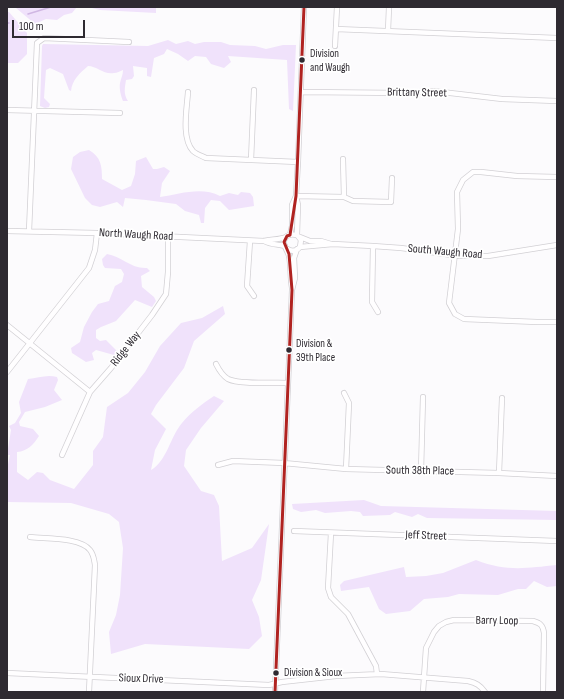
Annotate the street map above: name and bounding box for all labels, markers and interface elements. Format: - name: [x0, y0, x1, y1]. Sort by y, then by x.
- scale bar: [14, 12, 87, 38]
- text: 100 m: [19, 19, 44, 34]
- place label: Division and Waugh: [310, 47, 350, 73]
- marker: Division and Waugh: [297, 55, 307, 65]
- street label: Brittany Street: [387, 85, 447, 101]
- street label: North Waugh Road: [99, 226, 173, 244]
- street label: South Waugh Road: [407, 242, 483, 262]
- street label: Ridge Way: [108, 328, 144, 370]
- place label: Division & 39th Place: [296, 337, 335, 363]
- marker: Division & 39th Place: [284, 345, 294, 355]
- street label: South 38th Place: [386, 463, 454, 479]
- street label: Jeff Street: [405, 528, 447, 544]
- street label: Barry Loop: [475, 613, 519, 629]
- place label: Division & Sioux: [284, 666, 342, 680]
- marker: Division & Sioux: [271, 668, 281, 678]
- street label: Sioux Drive: [118, 671, 164, 687]

